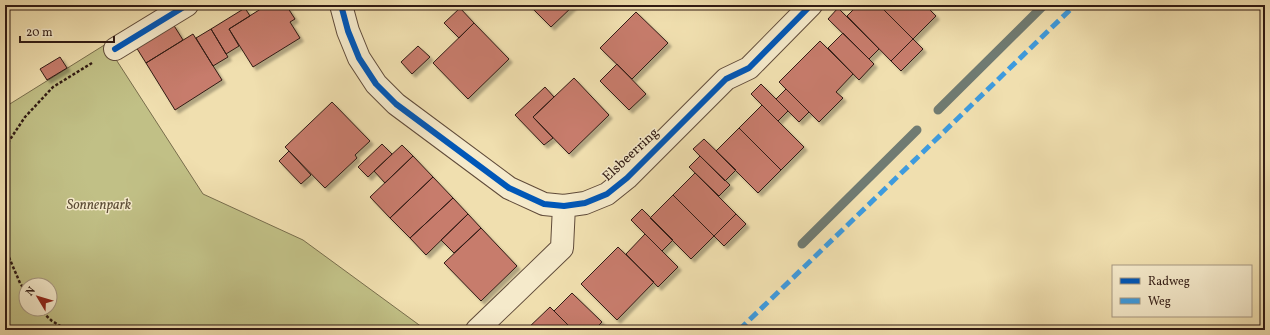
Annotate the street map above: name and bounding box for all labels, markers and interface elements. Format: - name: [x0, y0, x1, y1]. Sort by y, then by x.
- scale bar: [20, 18, 114, 44]
- text: 20 m: [26, 25, 53, 41]
- street label: Elsbeerring: [599, 124, 663, 186]
- park label: Sonnenpark: [67, 196, 132, 215]
- legend: [1112, 265, 1252, 317]
- text: Radweg: [1148, 274, 1190, 290]
- north arrow: [18, 277, 58, 317]
- text: N: [23, 284, 40, 300]
- text: Weg: [1148, 294, 1171, 310]

